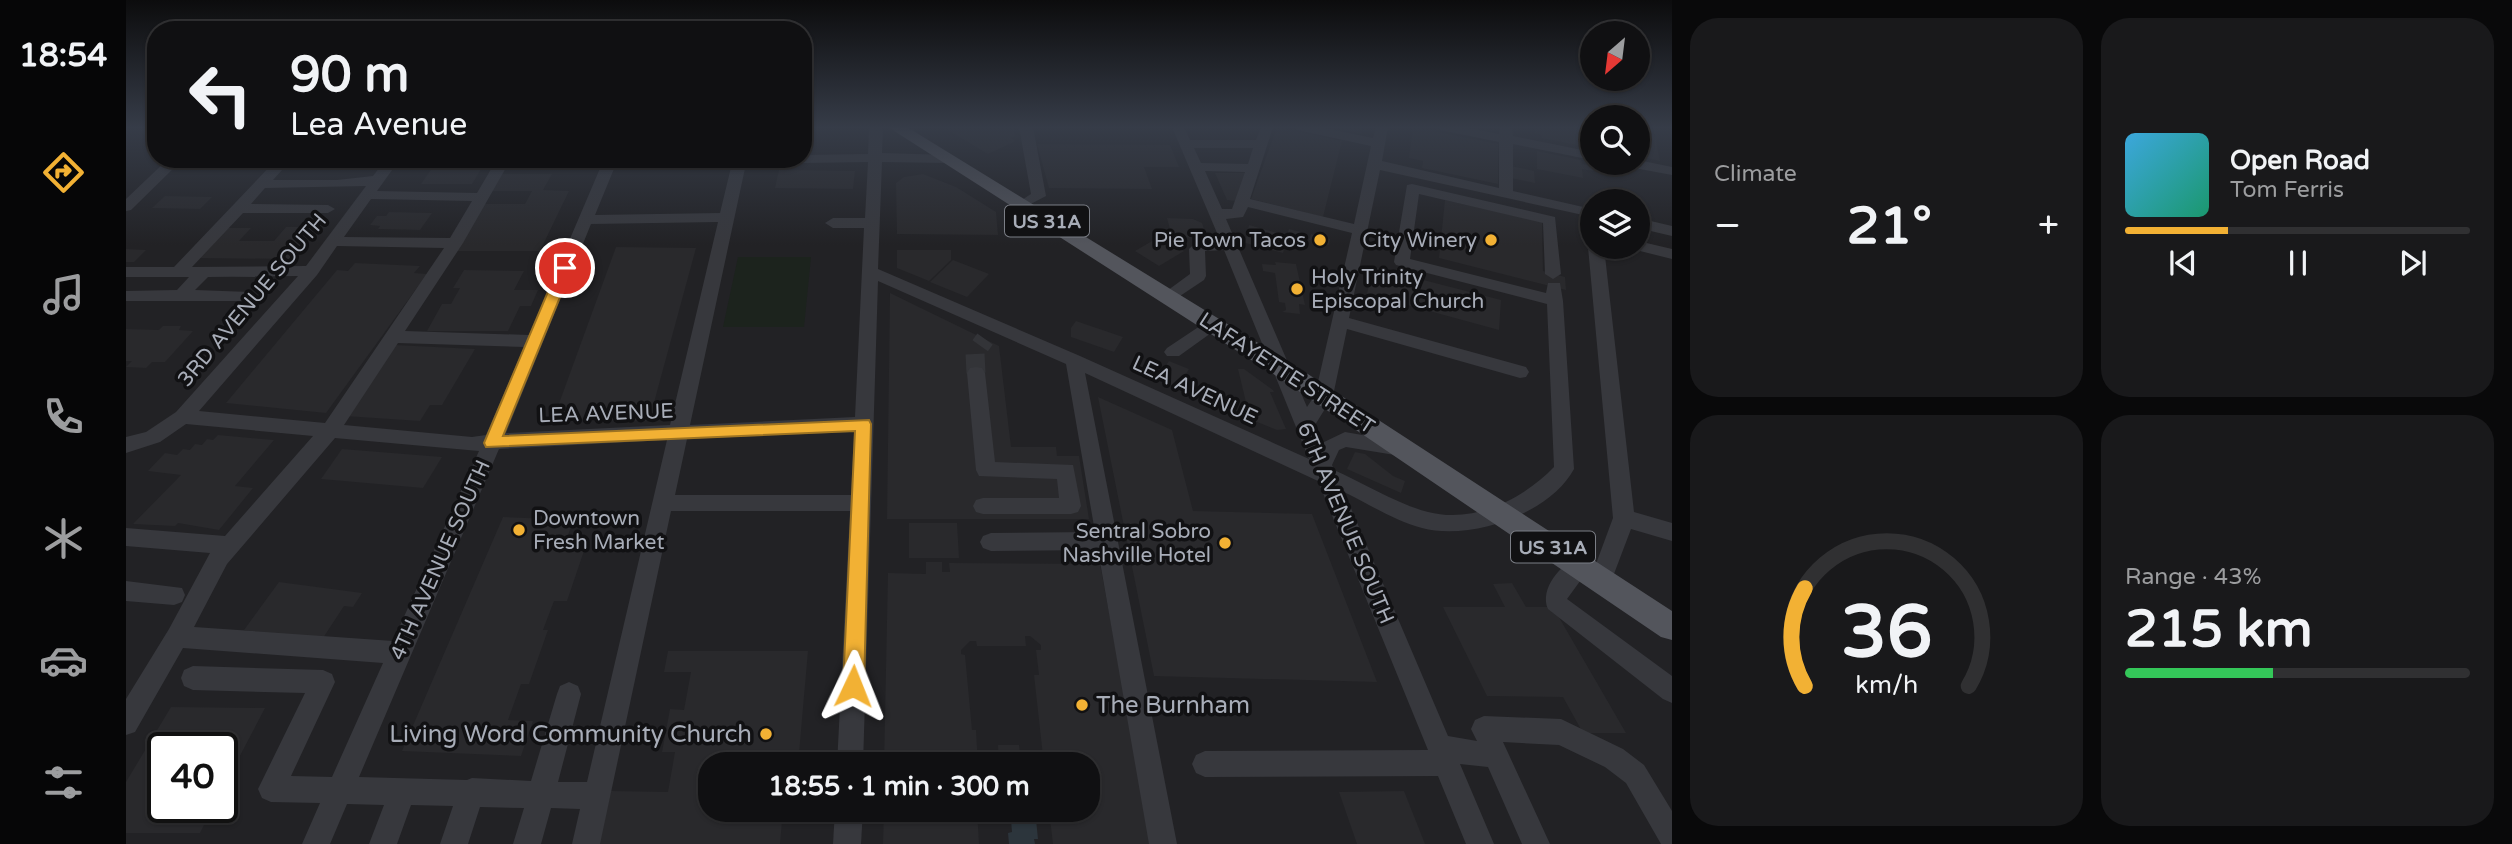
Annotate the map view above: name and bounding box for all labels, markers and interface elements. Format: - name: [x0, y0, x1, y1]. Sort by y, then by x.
- north arrow: [1580, 21, 1650, 91]
- map controls: [1580, 21, 1650, 259]
- text: 18:54: [19, 37, 107, 75]
- text: 90 m: [290, 46, 409, 105]
- icon: left: [175, 49, 266, 140]
- button: search: [1580, 105, 1650, 175]
- text: Lea Avenue: [290, 106, 467, 144]
- text: Open Road: [2230, 145, 2370, 176]
- icon: directions: [39, 148, 88, 197]
- text: Climate: [1714, 160, 1797, 188]
- text: Tom Ferris: [2230, 176, 2344, 204]
- button: layers: [1580, 189, 1650, 259]
- text: 21°: [1847, 195, 1932, 258]
- text: −: [1714, 203, 1741, 249]
- text: +: [2038, 203, 2059, 249]
- road number: US 31A: [1005, 206, 1089, 236]
- street label: 3RD AVENUE SOUTH: [173, 209, 332, 392]
- place label: Pie Town Tacos: [1154, 228, 1306, 253]
- place label: City Winery: [1362, 228, 1477, 253]
- marker: Pie Town Tacos: [1312, 232, 1328, 248]
- marker: City Winery: [1483, 232, 1499, 248]
- pin: [535, 238, 595, 298]
- icon: previous: [2164, 244, 2202, 282]
- icon: pause: [2279, 244, 2317, 282]
- icon: next: [2394, 244, 2432, 282]
- icon: arrive: [546, 249, 584, 287]
- place label: Holy Trinity Episcopal Church: [1311, 265, 1484, 314]
- icon: music: [39, 270, 88, 319]
- marker: Holy Trinity Episcopal Church: [1289, 281, 1305, 297]
- street label: LAFAYETTE STREET: [1194, 307, 1379, 440]
- street label: LEA AVENUE: [1128, 350, 1261, 430]
- icon: phone: [39, 392, 88, 441]
- street label: LEA AVENUE: [538, 399, 674, 428]
- street label: 6TH AVENUE SOUTH: [1292, 419, 1399, 628]
- street label: 4TH AVENUE SOUTH: [385, 456, 496, 664]
- place label: Downtown Fresh Market: [533, 506, 664, 555]
- icon: climate: [39, 514, 88, 563]
- place label: Sentral Sobro Nashville Hotel: [1062, 519, 1211, 568]
- marker: Downtown Fresh Market: [511, 522, 527, 538]
- road number: US 31A: [1511, 532, 1595, 562]
- marker: Sentral Sobro Nashville Hotel: [1217, 535, 1233, 551]
- text: Range · 43%: [2125, 563, 2261, 591]
- text: 36: [1841, 590, 1932, 678]
- text: 215 km: [2125, 598, 2313, 661]
- icon: car: [39, 636, 88, 685]
- position arrow: [816, 649, 890, 723]
- text: km/h: [1855, 670, 1918, 700]
- place label: The Burnham: [1096, 691, 1250, 720]
- marker: The Burnham: [1074, 697, 1090, 713]
- place label: Living Word Community Church: [389, 720, 752, 749]
- marker: Living Word Community Church: [758, 726, 774, 742]
- speed limit sign: 40: [147, 732, 238, 823]
- icon: filters: [39, 758, 88, 807]
- text: 18:55 · 1 min · 300 m: [768, 771, 1030, 802]

